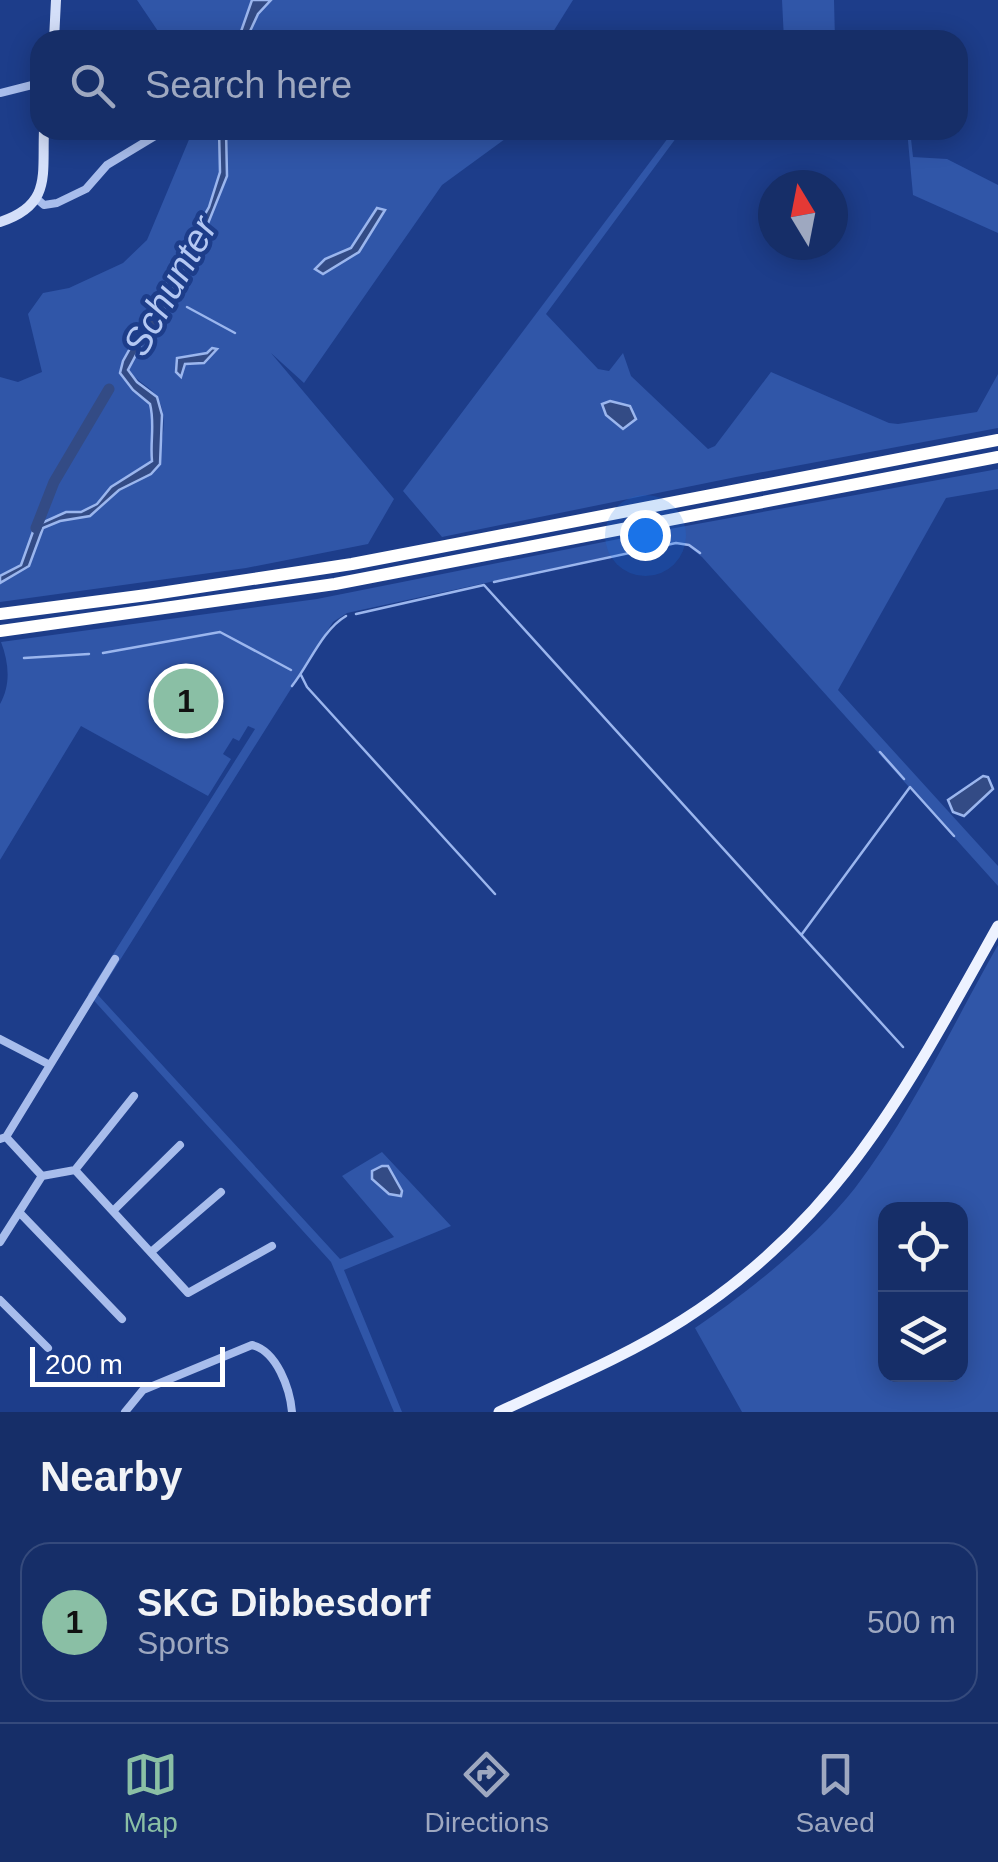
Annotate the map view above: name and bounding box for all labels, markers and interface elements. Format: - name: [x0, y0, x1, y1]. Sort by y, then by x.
- search box: [30, 30, 968, 140]
- icon: search: [65, 58, 120, 113]
- text: Search here: [145, 64, 352, 106]
- north arrow: [758, 170, 848, 260]
- water label: Schunter: [115, 208, 226, 363]
- your location: [620, 510, 671, 561]
- pin: 1: [154, 664, 218, 738]
- map controls: [878, 1202, 968, 1382]
- button: locate: [878, 1202, 968, 1292]
- button: layers: [878, 1292, 968, 1382]
- scale bar: [30, 1342, 225, 1386]
- text: 200 m: [45, 1349, 123, 1380]
- text: Nearby: [40, 1453, 182, 1500]
- text: SKG Dibbesdorf: [137, 1582, 430, 1624]
- text: 1: [66, 1604, 83, 1640]
- text: 500 m: [867, 1604, 956, 1640]
- text: Sports: [137, 1625, 229, 1661]
- tab: Map: [123, 1747, 178, 1839]
- tab: Directions: [425, 1747, 549, 1839]
- tab: Saved: [795, 1747, 875, 1839]

